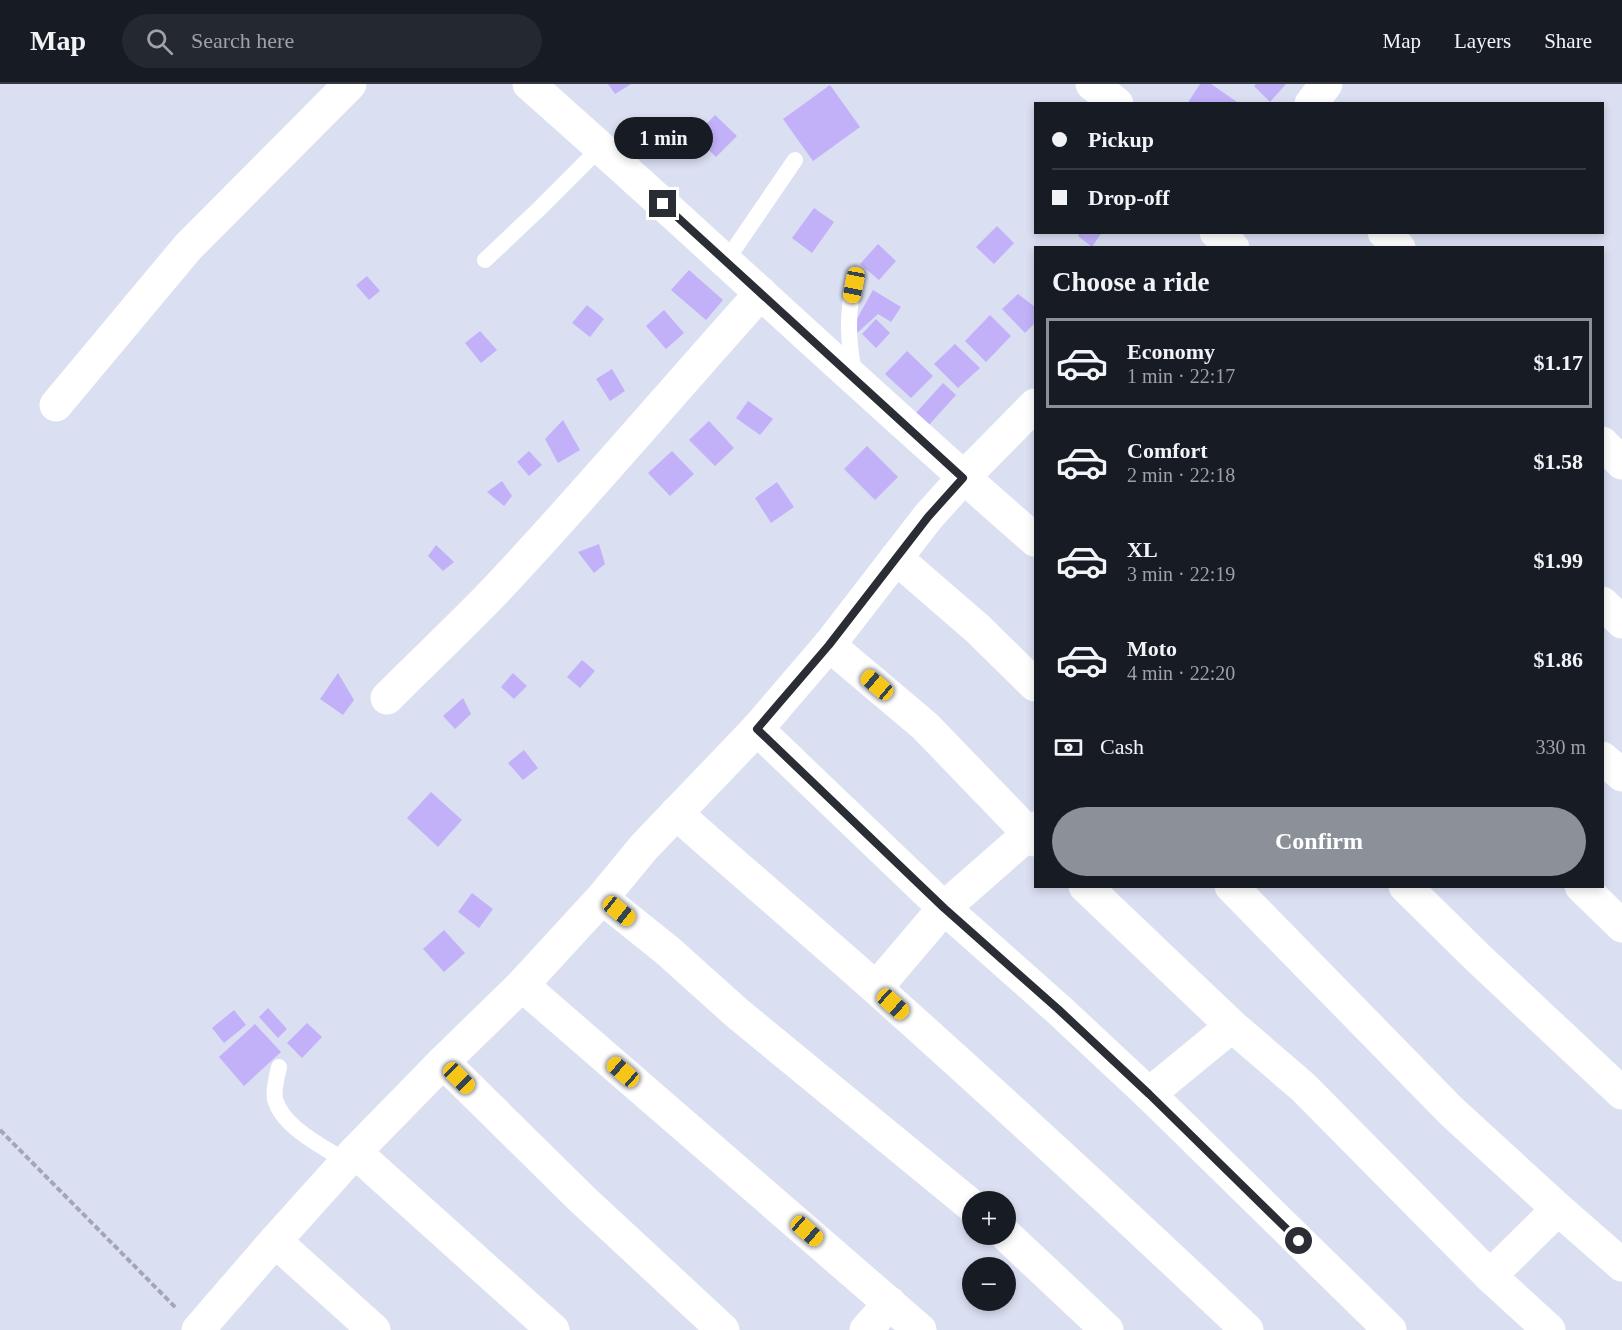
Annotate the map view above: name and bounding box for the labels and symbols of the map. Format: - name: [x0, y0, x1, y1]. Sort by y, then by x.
- callout: 1 min: [614, 117, 712, 159]
- route end: [649, 190, 676, 217]
- car: [842, 266, 866, 304]
- car: [857, 667, 897, 703]
- car: [599, 893, 639, 929]
- car: [874, 985, 912, 1023]
- car: [604, 1053, 642, 1091]
- car: [440, 1059, 478, 1097]
- car: [788, 1212, 826, 1250]
- route start: [1285, 1227, 1312, 1254]

